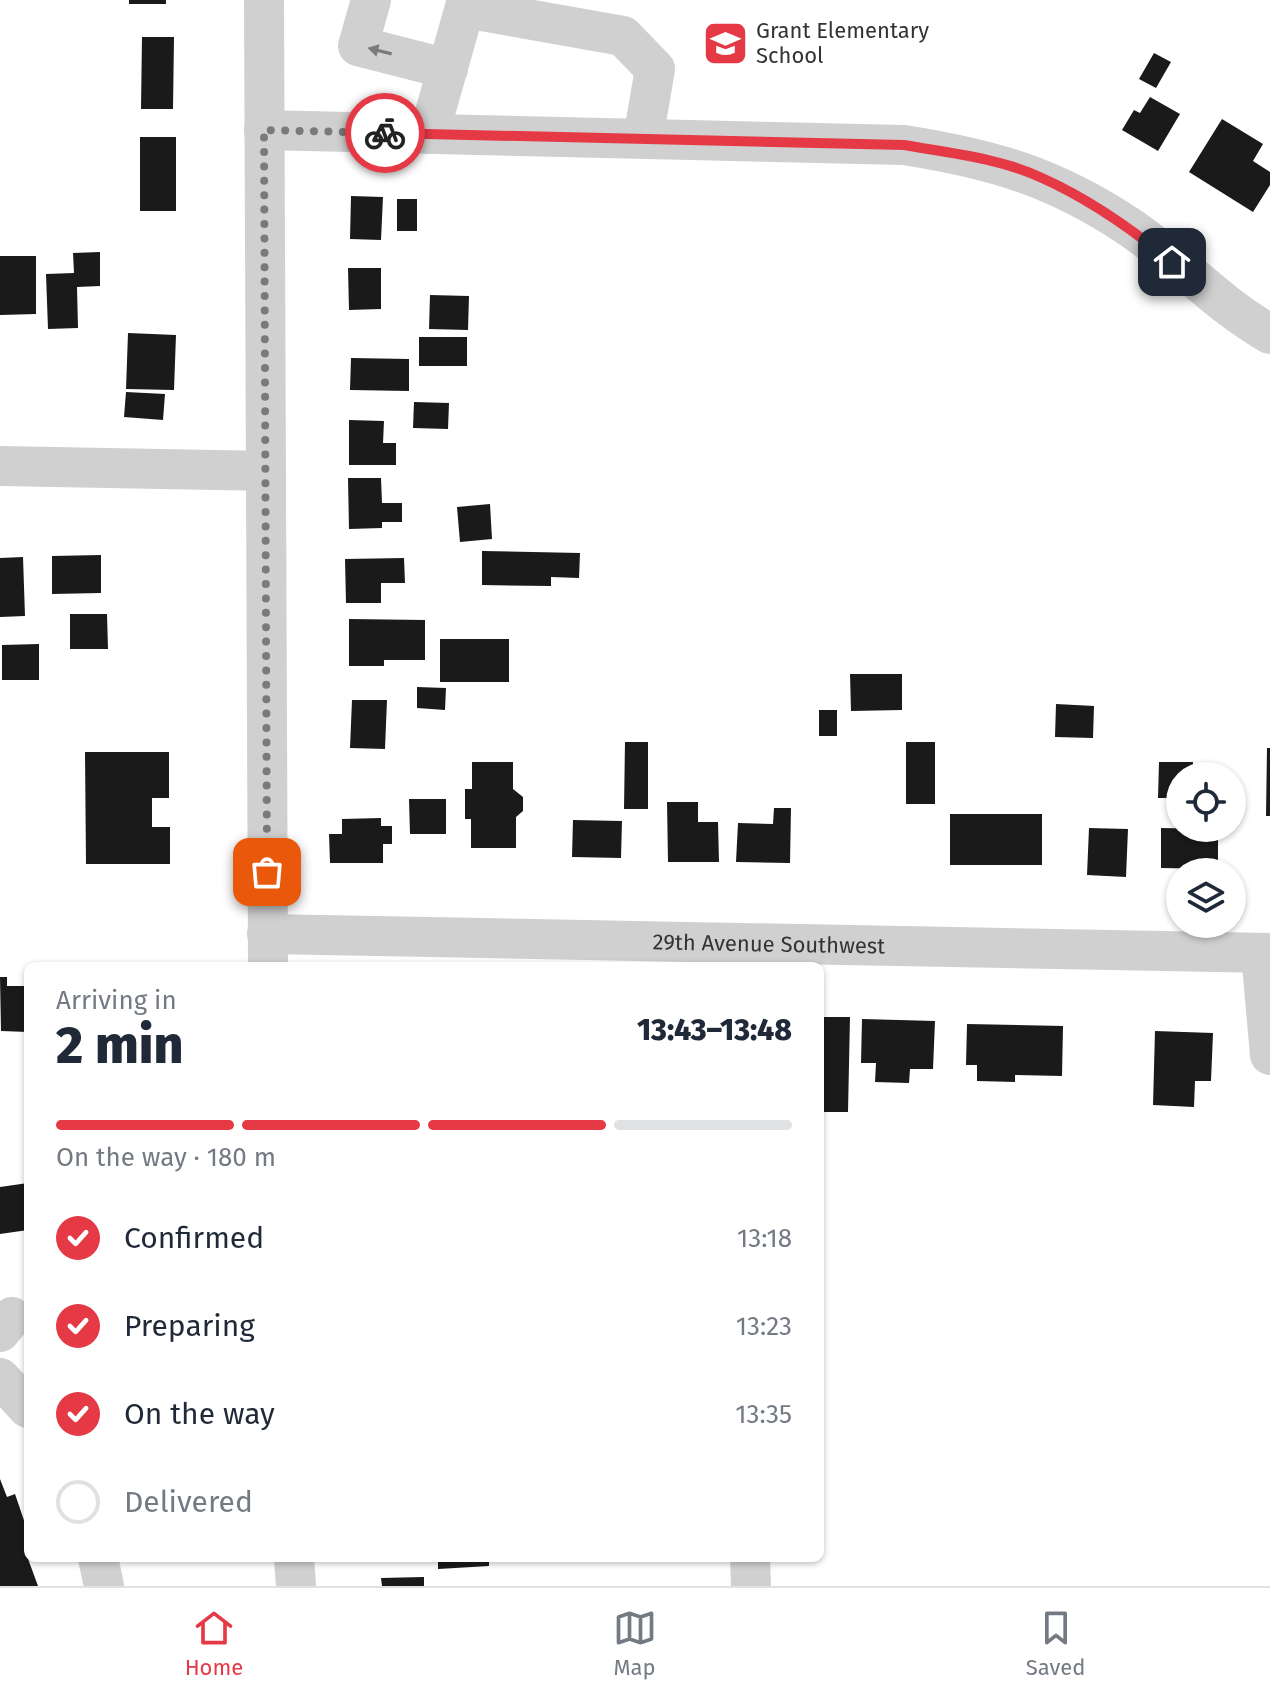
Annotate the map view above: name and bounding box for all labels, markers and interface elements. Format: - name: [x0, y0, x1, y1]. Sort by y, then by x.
- place label: Grant Elementary School: [756, 17, 929, 69]
- school or university icon: Grant Elementary School: [701, 19, 749, 67]
- one-way arrow: [367, 45, 392, 57]
- courier: [345, 93, 425, 173]
- icon: bike: [363, 111, 407, 155]
- pin: [1138, 228, 1206, 296]
- icon: home: [1150, 240, 1194, 284]
- map controls: [1166, 762, 1246, 938]
- button: locate: [1166, 762, 1246, 842]
- pin: [233, 838, 301, 906]
- icon: bag: [245, 850, 289, 894]
- button: layers: [1166, 858, 1246, 938]
- street label: 29th Avenue Southwest: [652, 928, 885, 960]
- text: Arriving in: [56, 985, 177, 1016]
- text: 13:43–13:48: [637, 1012, 792, 1048]
- text: 2 min: [56, 1014, 183, 1077]
- text: On the way · 180 m: [56, 1142, 276, 1173]
- icon: check: [56, 1216, 100, 1260]
- text: Confirmed: [124, 1220, 264, 1256]
- text: 13:18: [737, 1223, 792, 1254]
- icon: check: [56, 1304, 100, 1348]
- text: Preparing: [124, 1308, 255, 1344]
- text: 13:23: [736, 1311, 792, 1342]
- icon: check: [56, 1392, 100, 1436]
- text: On the way: [124, 1396, 275, 1432]
- text: 13:35: [735, 1399, 792, 1430]
- text: Delivered: [124, 1484, 253, 1520]
- tab: Home: [185, 1606, 243, 1681]
- tab: Map: [613, 1606, 657, 1681]
- tab: Saved: [1026, 1606, 1085, 1681]

